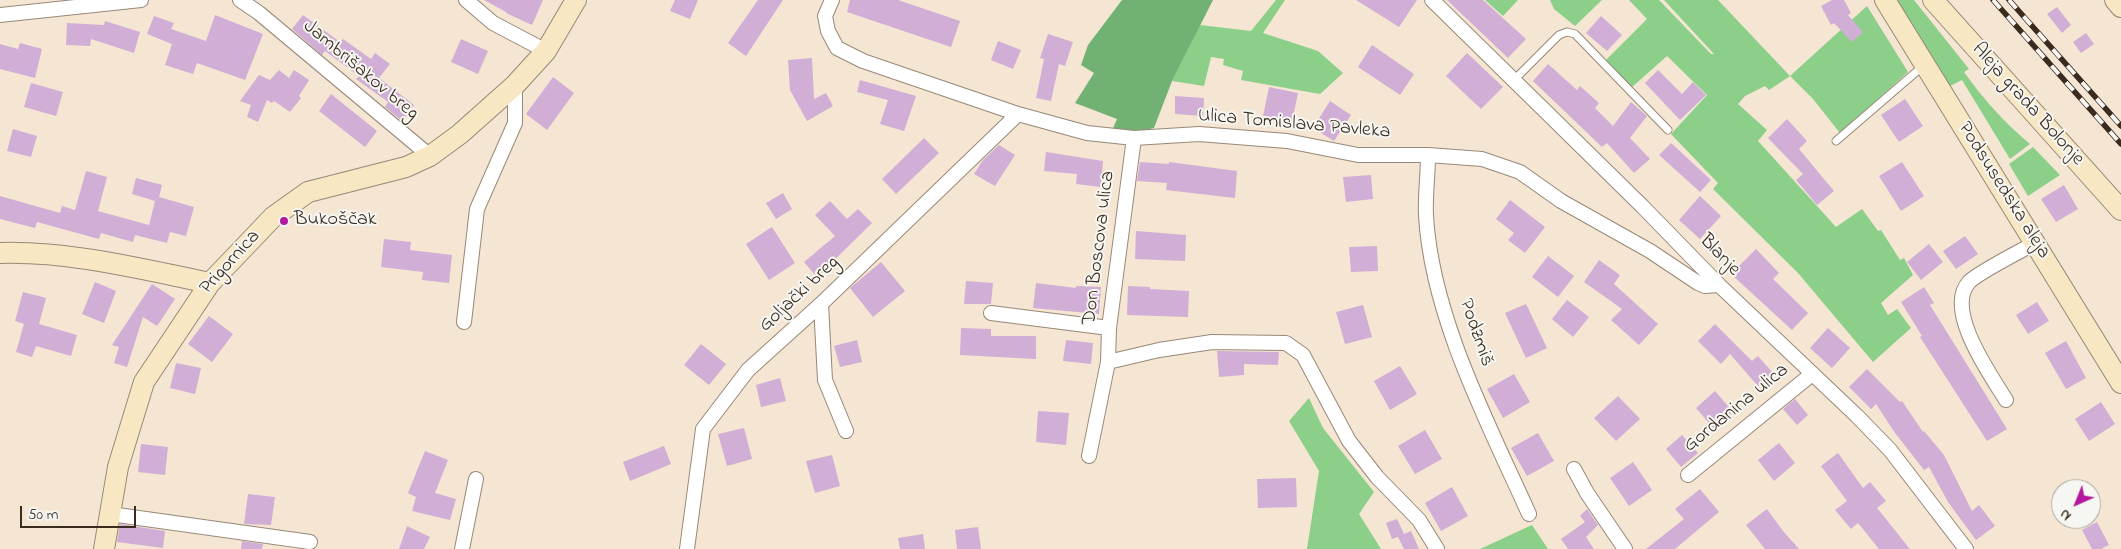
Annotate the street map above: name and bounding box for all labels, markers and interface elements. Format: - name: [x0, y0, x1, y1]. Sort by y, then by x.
- street label: Jambrišakov breg: [297, 16, 423, 126]
- street label: Aleja grada Bolonje: [1965, 39, 2089, 171]
- street label: Ulica Tomislava Pavleka: [1197, 105, 1391, 145]
- street label: Podsusedska aleja: [1951, 118, 2055, 264]
- street label: Don Boscova ulica: [1079, 170, 1121, 326]
- place label: Bukoščak: [294, 209, 377, 233]
- marker: Bukoščak: [278, 215, 290, 227]
- street label: Prigornica: [196, 226, 266, 300]
- street label: Blanje: [1693, 230, 1745, 282]
- street label: Goljački breg: [755, 252, 845, 338]
- street label: Podzmiš: [1452, 296, 1498, 370]
- street label: Gordanina ulica: [1680, 359, 1794, 459]
- north arrow: [2051, 479, 2101, 529]
- scale bar: [22, 496, 139, 528]
- text: 50 m: [28, 504, 58, 526]
- text: N: [2055, 504, 2077, 525]

